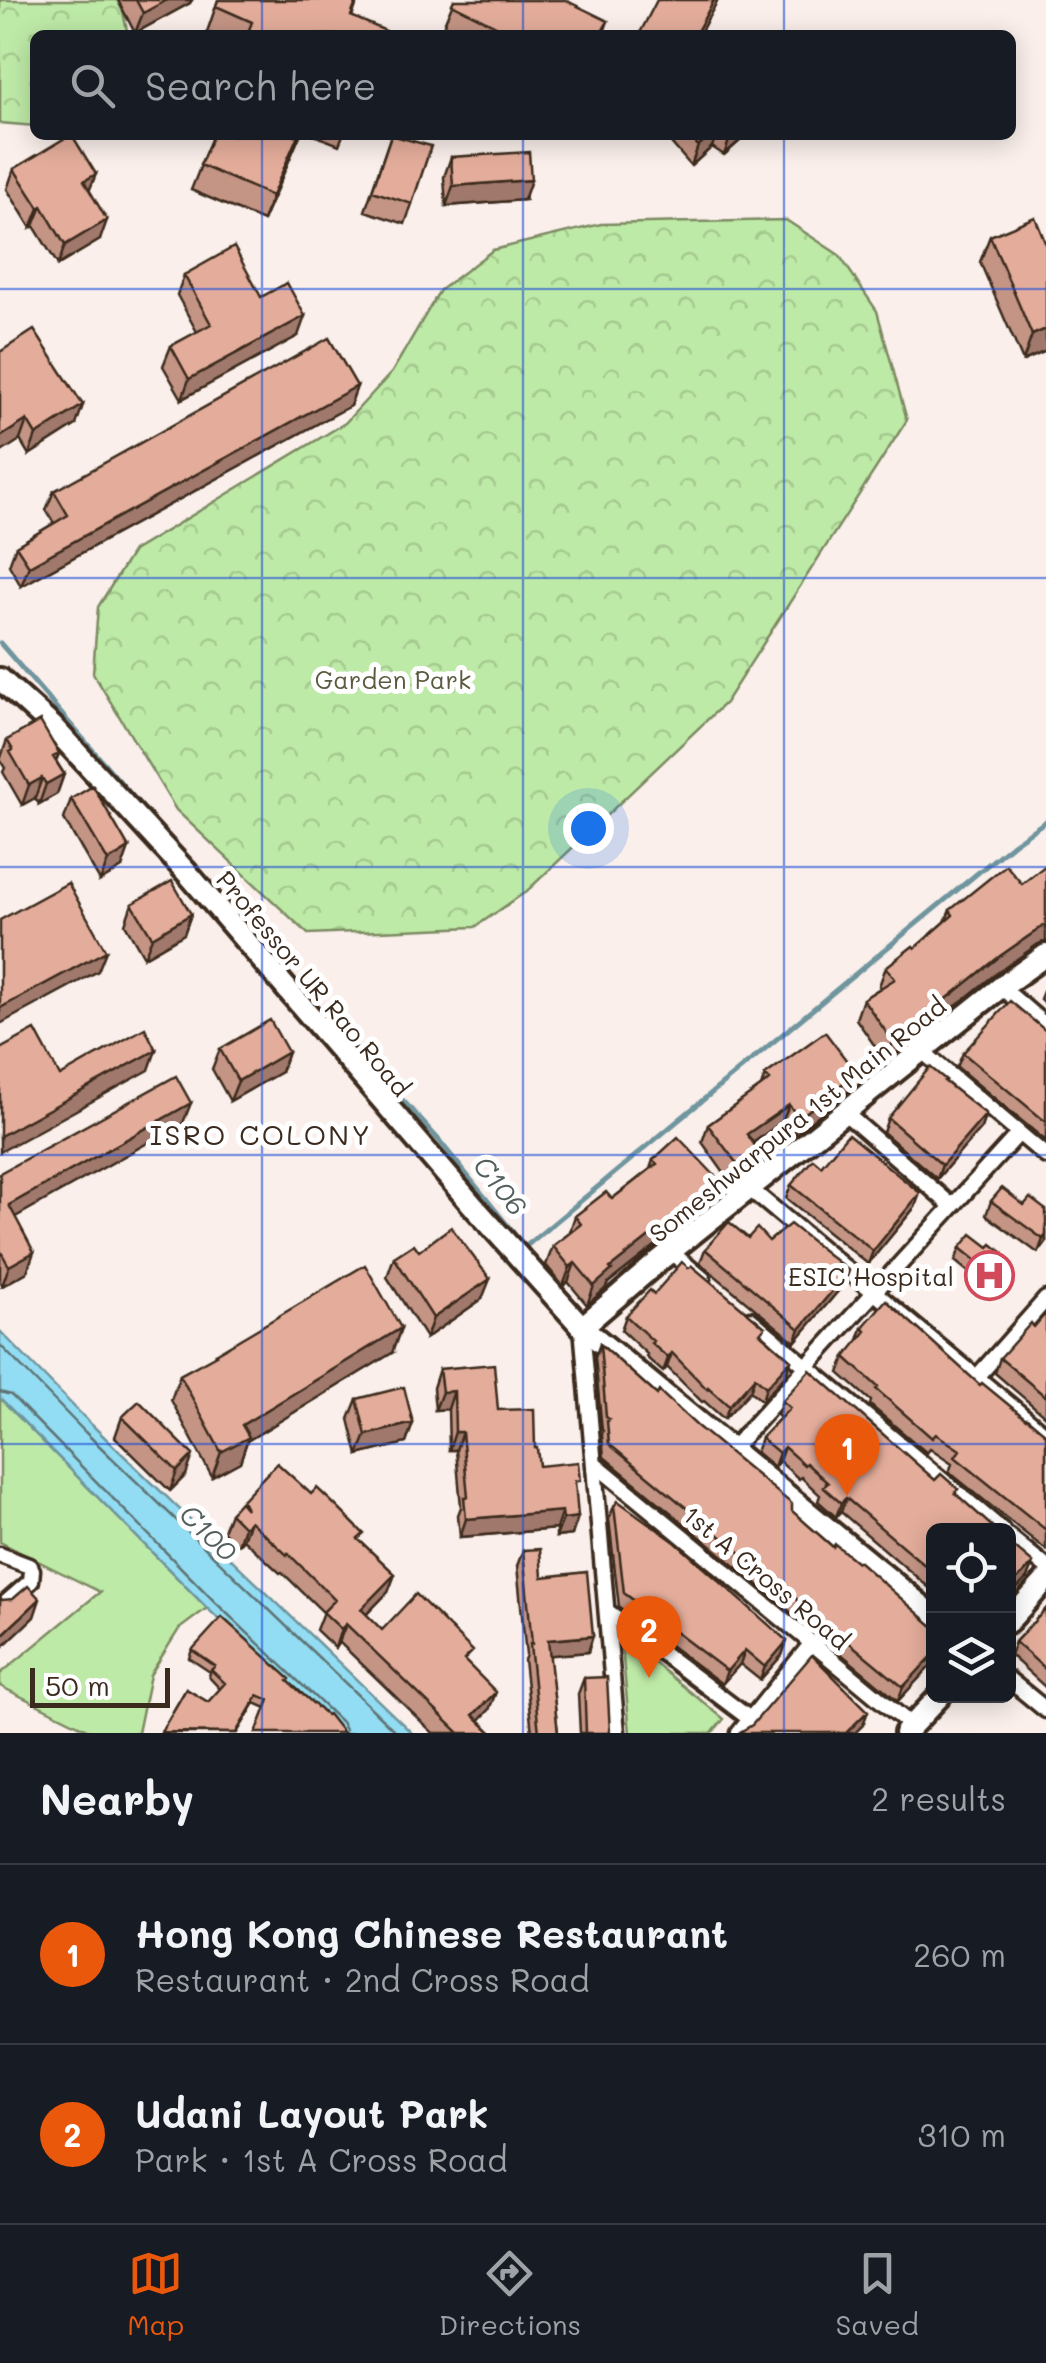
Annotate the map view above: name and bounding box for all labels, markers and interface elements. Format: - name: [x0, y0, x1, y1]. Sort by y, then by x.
- search box: [30, 30, 1016, 140]
- icon: search: [65, 58, 120, 113]
- text: Search here: [145, 60, 376, 110]
- park label: Garden Park: [315, 663, 471, 695]
- your location: [563, 803, 614, 854]
- street label: Professor UR Rao Road: [210, 864, 418, 1102]
- street label: Someshwarpura 1st Main Road: [642, 989, 952, 1249]
- district label: ISRO COLONY: [150, 1116, 372, 1152]
- water label: C106: [466, 1148, 536, 1222]
- hospital icon: ESIC Hospital: [963, 1250, 1015, 1302]
- place label: ESIC Hospital: [788, 1260, 954, 1292]
- pin: 1: [814, 1414, 880, 1496]
- water label: C100: [172, 1496, 246, 1568]
- street label: 1st A Cross Road: [677, 1498, 857, 1656]
- map controls: [926, 1523, 1016, 1703]
- button: locate: [926, 1523, 1016, 1613]
- pin: 2: [616, 1596, 682, 1678]
- button: layers: [926, 1613, 1016, 1703]
- scale bar: [30, 1663, 170, 1708]
- text: 50 m: [45, 1667, 110, 1703]
- text: Nearby: [40, 1771, 194, 1826]
- text: 2 results: [871, 1777, 1006, 1819]
- text: Hong Kong Chinese Restaurant: [135, 1908, 728, 1958]
- text: 1: [65, 1933, 80, 1975]
- text: 260 m: [913, 1933, 1006, 1975]
- text: Restaurant · 2nd Cross Road: [135, 1958, 590, 2000]
- text: Udani Layout Park: [135, 2088, 488, 2138]
- text: 2: [64, 2113, 81, 2155]
- text: 310 m: [917, 2113, 1006, 2155]
- text: Park · 1st A Cross Road: [135, 2138, 507, 2180]
- tab: Map: [127, 2246, 184, 2342]
- tab: Directions: [439, 2246, 581, 2342]
- tab: Saved: [836, 2246, 919, 2342]

